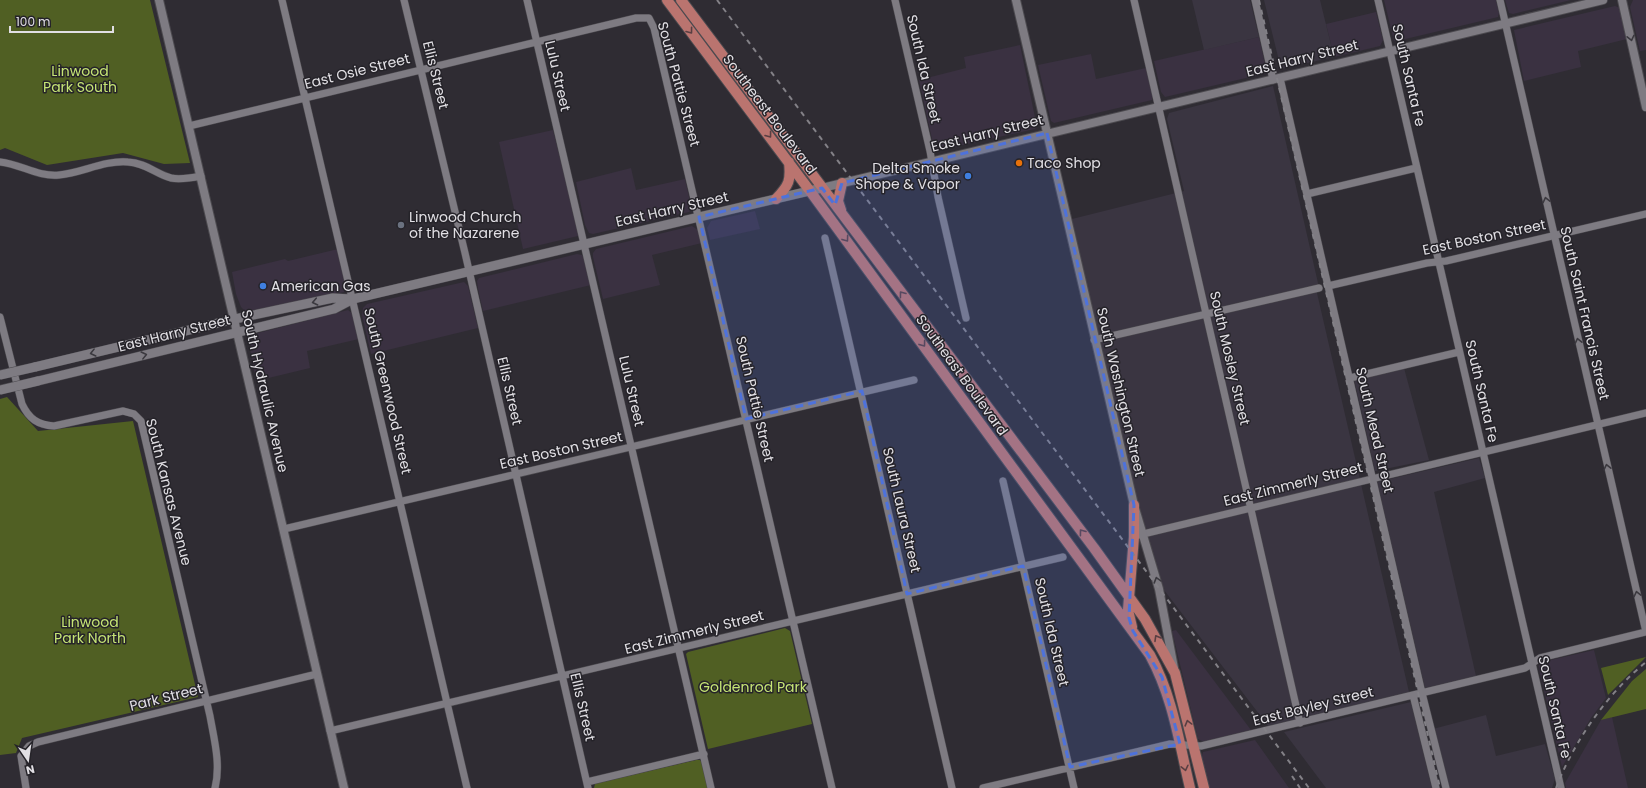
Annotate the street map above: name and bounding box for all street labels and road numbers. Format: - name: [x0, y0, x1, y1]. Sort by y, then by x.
- street label: South Ida Street: [902, 13, 946, 125]
- street label: South Pattie Street: [653, 19, 705, 149]
- street label: South Santa Fe: [1387, 22, 1431, 129]
- street label: East Harry Street: [1244, 34, 1360, 82]
- street label: Ellis Street: [418, 39, 454, 111]
- street label: Lulu Street: [540, 39, 576, 113]
- street label: East Osie Street: [302, 48, 412, 94]
- street label: Southeast Boulevard: [718, 50, 822, 178]
- street label: East Harry Street: [929, 109, 1045, 157]
- street label: East Harry Street: [614, 186, 730, 232]
- street label: East Boston Street: [1421, 214, 1547, 260]
- street label: South Saint Francis Street: [1555, 224, 1615, 402]
- street label: South Mosley Street: [1205, 289, 1255, 427]
- street label: South Washington Street: [1092, 305, 1150, 479]
- street label: South Greenwood Street: [359, 306, 417, 476]
- street label: South Hydraulic Avenue: [237, 308, 294, 475]
- street label: East Harry Street: [116, 309, 232, 357]
- street label: Southeast Boulevard: [911, 310, 1013, 440]
- street label: South Pattie Street: [731, 334, 779, 464]
- street label: South Santa Fe: [1460, 338, 1504, 445]
- street label: Lulu Street: [614, 354, 650, 428]
- street label: Ellis Street: [492, 355, 528, 427]
- street label: South Mead Street: [1351, 365, 1399, 495]
- street label: South Kansas Avenue: [141, 416, 197, 568]
- street label: East Boston Street: [498, 426, 624, 474]
- street label: South Laura Street: [878, 445, 926, 575]
- street label: East Zimmerly Street: [1221, 457, 1365, 511]
- street label: South Ida Street: [1030, 576, 1074, 688]
- street label: East Zimmerly Street: [622, 605, 766, 659]
- street label: South Santa Fe: [1533, 654, 1577, 761]
- street label: Ellis Street: [565, 671, 601, 743]
- street label: Park Street: [127, 678, 205, 716]
- street label: East Bayley Street: [1251, 681, 1375, 731]

